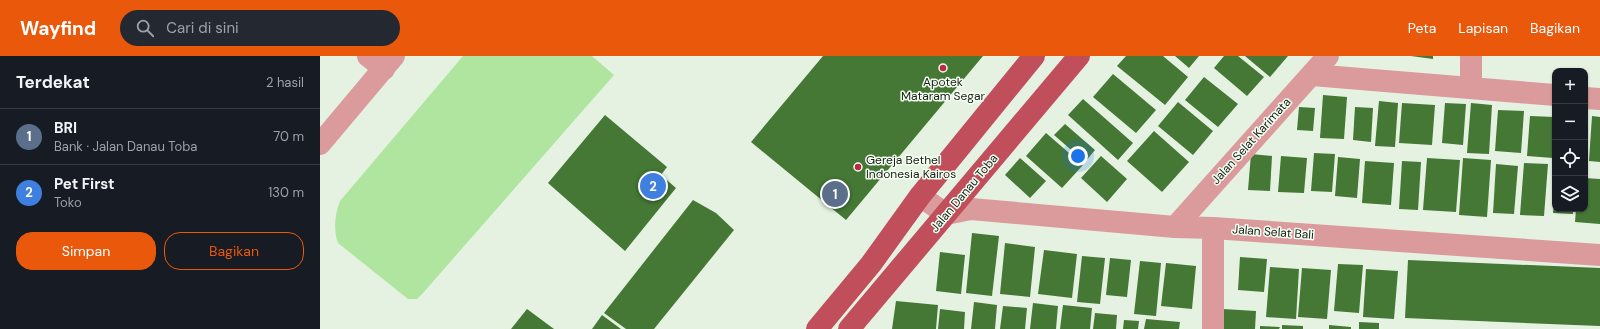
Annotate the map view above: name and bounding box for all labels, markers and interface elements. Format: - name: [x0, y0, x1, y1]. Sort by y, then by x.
- search box: [120, 10, 400, 46]
- text: Wayfind: [20, 16, 96, 41]
- icon: search: [134, 17, 156, 39]
- text: Cari di sini: [166, 18, 239, 38]
- text: Peta: [1408, 19, 1436, 37]
- text: Lapisan: [1458, 19, 1508, 37]
- text: Bagikan: [1530, 19, 1580, 37]
- marker: Apotek Mataram Segar: [938, 63, 948, 73]
- map controls: [1552, 68, 1588, 212]
- button: +: [1552, 68, 1588, 104]
- text: Terdekat: [16, 71, 90, 93]
- text: 2 hasil: [266, 74, 304, 91]
- place label: Apotek Mataram Segar: [901, 74, 986, 104]
- street label: Jalan Selat Karimata: [1208, 94, 1294, 188]
- button: −: [1552, 104, 1588, 140]
- text: BRI: [54, 118, 77, 138]
- text: 1: [27, 128, 31, 145]
- text: 70 m: [273, 128, 304, 145]
- text: Bank · Jalan Danau Toba: [54, 138, 197, 155]
- button: locate: [1552, 140, 1588, 176]
- your location: [1068, 146, 1088, 166]
- street label: Jalan Danau Toba: [927, 151, 1001, 235]
- place label: Gereja Bethel Indonesia Kairos: [866, 152, 956, 182]
- marker: Gereja Bethel Indonesia Kairos: [853, 162, 863, 172]
- pin: 2: [640, 171, 666, 201]
- text: Pet First: [54, 174, 115, 194]
- button: layers: [1552, 176, 1588, 212]
- pin: 1: [822, 179, 848, 209]
- text: 2: [25, 184, 33, 201]
- text: 130 m: [268, 184, 304, 201]
- text: Toko: [54, 194, 82, 211]
- street label: Jalan Selat Bali: [1232, 221, 1315, 243]
- button: Simpan: [16, 232, 156, 270]
- button: Bagikan: [164, 232, 304, 270]

